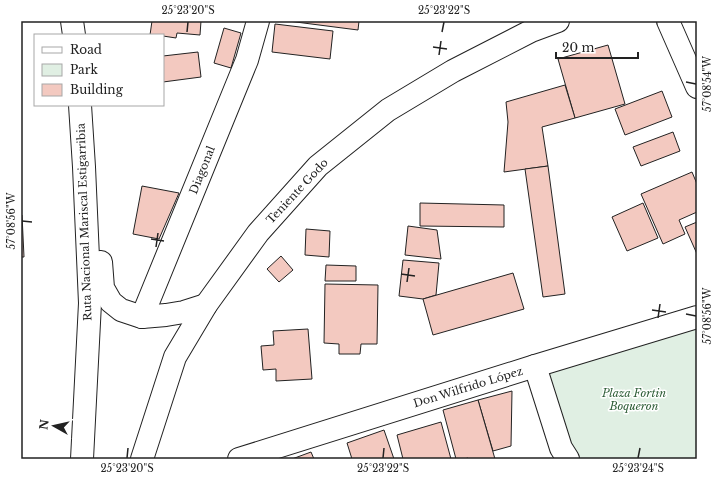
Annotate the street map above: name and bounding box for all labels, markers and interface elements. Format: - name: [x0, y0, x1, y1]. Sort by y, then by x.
- text: 25°23'20"S: [161, 4, 215, 17]
- text: 25°23'22"S: [418, 4, 470, 17]
- legend: [34, 34, 164, 106]
- scale bar: [556, 34, 638, 60]
- text: 20 m: [562, 40, 594, 55]
- text: Road: [70, 42, 102, 57]
- text: 57°08'54"W: [701, 56, 714, 112]
- text: Park: [70, 62, 98, 77]
- text: Building: [70, 82, 124, 97]
- street label: Ruta Nacional Mariscal Estigarribia: [74, 122, 94, 321]
- street label: Diagonal: [186, 144, 218, 196]
- street label: Teniente Godo: [263, 155, 331, 227]
- text: 57°08'56"W: [5, 192, 18, 249]
- text: 57°08'56"W: [701, 287, 714, 344]
- street label: Don Wilfrido López: [412, 364, 524, 410]
- park label: Plaza Fortin Boqueron: [601, 386, 666, 413]
- north arrow: [34, 406, 74, 446]
- text: N: [36, 418, 52, 431]
- text: 25°23'20"S: [100, 462, 154, 475]
- text: 25°23'22"S: [357, 462, 409, 475]
- text: 25°23'24"S: [612, 462, 664, 475]

